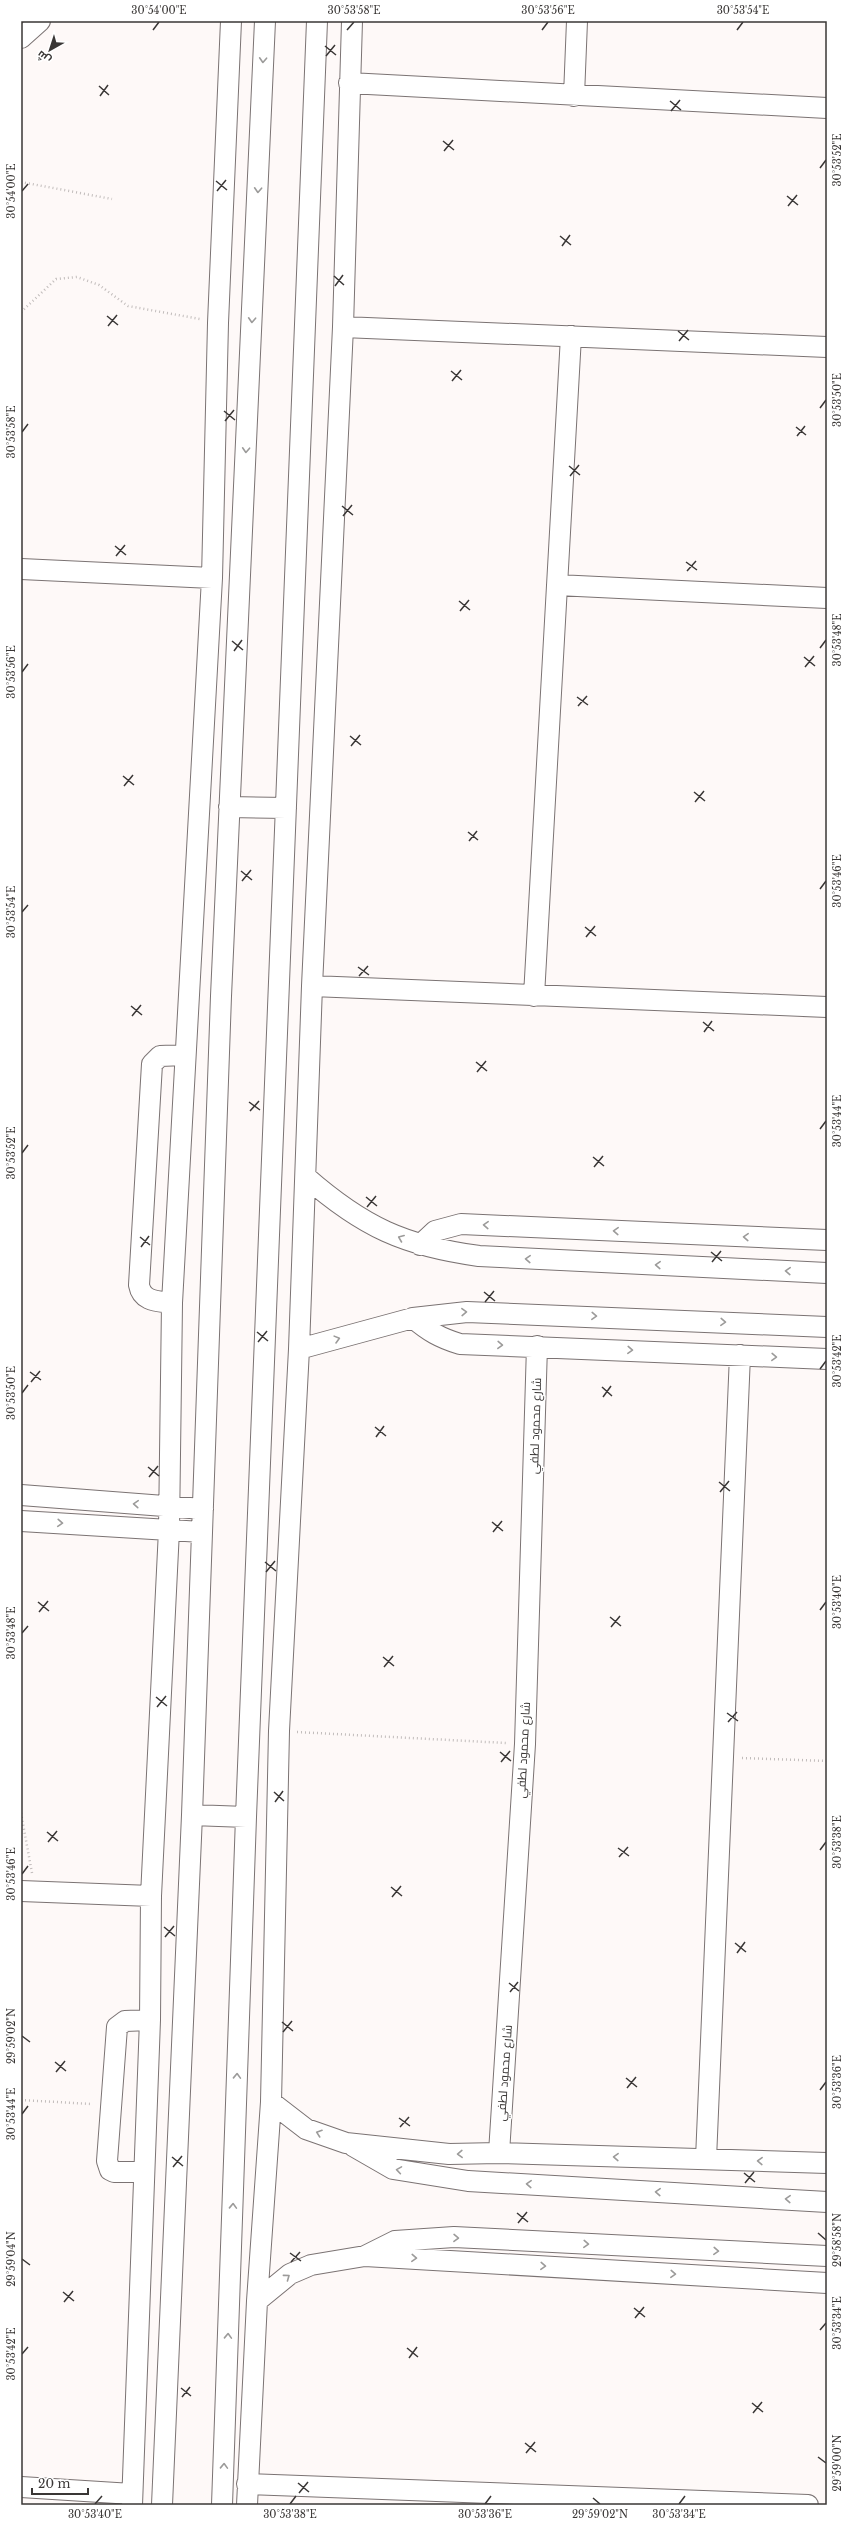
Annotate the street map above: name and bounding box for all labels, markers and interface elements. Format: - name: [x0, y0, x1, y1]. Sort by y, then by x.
- text: 30°54'00"E: [131, 4, 187, 17]
- text: 30°53'58"E: [328, 4, 380, 17]
- text: 30°53'56"E: [521, 4, 575, 17]
- text: 30°53'54"E: [717, 4, 769, 17]
- north arrow: [30, 30, 70, 70]
- text: ش: [34, 48, 54, 68]
- one-way arrow: [259, 57, 268, 63]
- text: 30°53'52"E: [831, 133, 844, 187]
- text: 30°54'00"E: [5, 163, 18, 219]
- one-way arrow: [253, 187, 262, 193]
- one-way arrow: [247, 317, 256, 323]
- text: 30°53'50"E: [831, 373, 844, 427]
- text: 30°53'58"E: [5, 406, 18, 458]
- one-way arrow: [241, 447, 250, 453]
- text: 30°53'48"E: [831, 614, 844, 667]
- text: 30°53'56"E: [5, 645, 18, 699]
- text: 30°53'46"E: [831, 854, 844, 908]
- text: 30°53'54"E: [5, 886, 18, 938]
- text: 30°53'44"E: [831, 1095, 844, 1147]
- text: 30°53'52"E: [5, 1126, 18, 1180]
- one-way arrow: [483, 1221, 489, 1229]
- one-way arrow: [613, 1227, 619, 1235]
- one-way arrow: [743, 1232, 749, 1241]
- one-way arrow: [398, 1234, 405, 1242]
- one-way arrow: [525, 1254, 531, 1263]
- one-way arrow: [655, 1261, 661, 1269]
- one-way arrow: [785, 1267, 791, 1276]
- one-way arrow: [461, 1308, 467, 1316]
- one-way arrow: [591, 1312, 597, 1320]
- one-way arrow: [720, 1318, 726, 1327]
- text: 30°53'42"E: [831, 1334, 844, 1388]
- one-way arrow: [334, 1335, 340, 1343]
- one-way arrow: [497, 1340, 503, 1349]
- one-way arrow: [627, 1346, 633, 1355]
- one-way arrow: [771, 1352, 777, 1361]
- text: 30°53'50"E: [5, 1366, 18, 1420]
- street label: شارع محمود لطفي: [526, 1377, 547, 1475]
- one-way arrow: [133, 1499, 139, 1508]
- one-way arrow: [57, 1519, 63, 1528]
- text: 30°53'40"E: [831, 1575, 844, 1629]
- text: 30°53'48"E: [5, 1607, 18, 1660]
- street label: شارع محمود لطفي: [513, 1701, 536, 1799]
- text: 30°53'38"E: [831, 1815, 844, 1869]
- text: 30°53'46"E: [5, 1847, 18, 1901]
- text: 29°59'02"N: [5, 2008, 18, 2064]
- street label: شارع محمود لطفي: [493, 2024, 518, 2122]
- text: 30°53'36"E: [831, 2055, 844, 2109]
- one-way arrow: [233, 2073, 242, 2079]
- text: 30°53'44"E: [5, 2088, 18, 2140]
- one-way arrow: [315, 2129, 322, 2138]
- one-way arrow: [457, 2150, 463, 2158]
- one-way arrow: [613, 2152, 619, 2161]
- one-way arrow: [757, 2157, 763, 2165]
- one-way arrow: [396, 2166, 402, 2175]
- one-way arrow: [525, 2180, 532, 2189]
- one-way arrow: [655, 2187, 661, 2196]
- one-way arrow: [785, 2195, 791, 2204]
- one-way arrow: [229, 2203, 237, 2209]
- text: 29°58'58"N: [831, 2213, 844, 2267]
- text: 29°59'04"N: [5, 2231, 18, 2287]
- one-way arrow: [453, 2234, 459, 2242]
- one-way arrow: [583, 2240, 589, 2248]
- one-way arrow: [713, 2246, 719, 2255]
- one-way arrow: [411, 2254, 417, 2263]
- one-way arrow: [540, 2261, 546, 2270]
- one-way arrow: [670, 2269, 676, 2278]
- one-way arrow: [283, 2275, 290, 2282]
- text: 30°53'34"E: [831, 2296, 844, 2350]
- text: 30°53'42"E: [5, 2327, 18, 2381]
- one-way arrow: [224, 2333, 233, 2339]
- text: 29°59'00"N: [831, 2434, 844, 2492]
- one-way arrow: [220, 2463, 228, 2469]
- scale bar: [32, 2470, 88, 2496]
- text: 20 m: [38, 2476, 70, 2491]
- text: 30°53'40"E: [68, 2508, 122, 2521]
- text: 30°53'38"E: [263, 2508, 317, 2521]
- text: 30°53'36"E: [458, 2508, 512, 2521]
- text: 29°59'02"N: [572, 2508, 628, 2521]
- text: 30°53'34"E: [652, 2508, 706, 2521]

